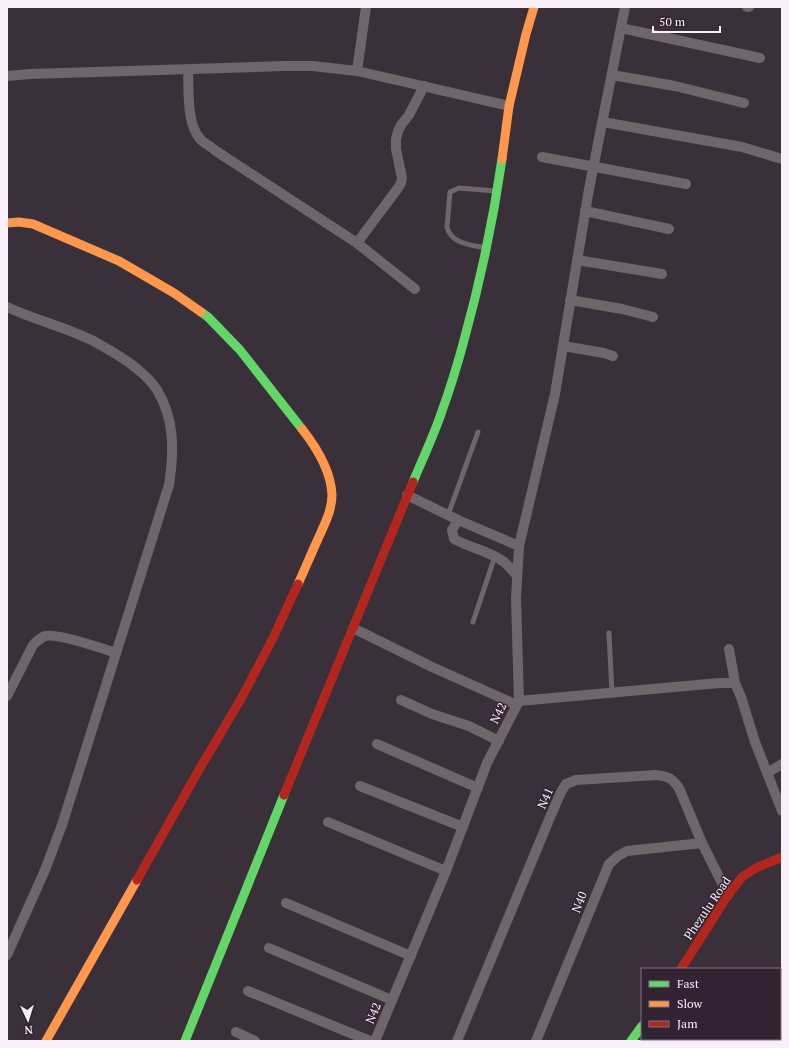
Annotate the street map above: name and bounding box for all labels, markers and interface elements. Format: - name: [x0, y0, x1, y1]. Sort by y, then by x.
- scale bar: [653, 8, 720, 34]
- text: 50 m: [659, 14, 686, 29]
- street label: N42: [486, 700, 510, 726]
- street label: N41: [534, 785, 556, 811]
- street label: Phezulu Road: [680, 873, 734, 942]
- street label: N40: [568, 889, 590, 915]
- legend: [641, 968, 781, 1040]
- text: Fast: [677, 976, 700, 991]
- text: Slow: [677, 996, 703, 1011]
- north arrow: [8, 1000, 48, 1040]
- street label: N42: [362, 1000, 384, 1026]
- text: Jam: [677, 1016, 698, 1031]
- text: N: [23, 1023, 33, 1037]

